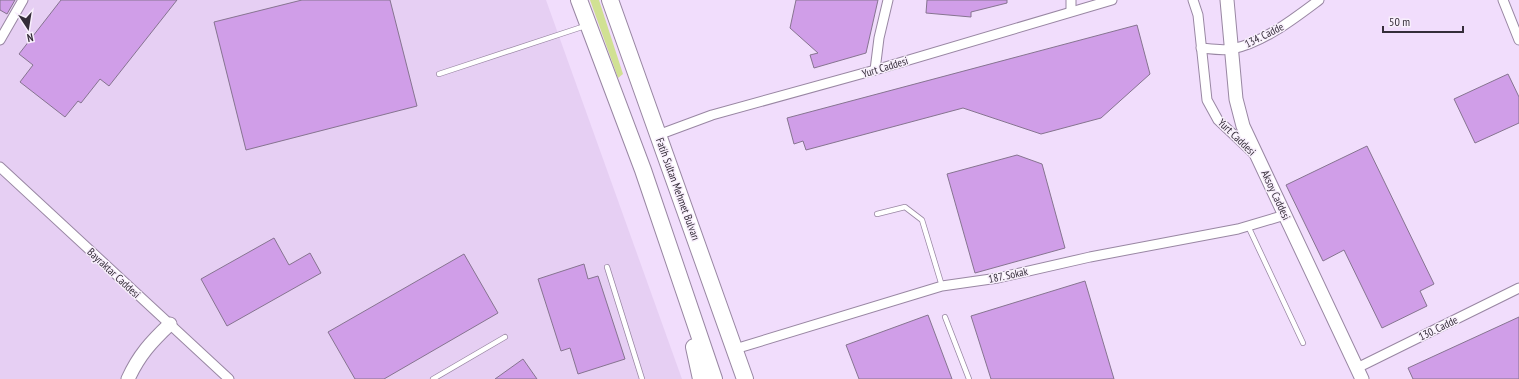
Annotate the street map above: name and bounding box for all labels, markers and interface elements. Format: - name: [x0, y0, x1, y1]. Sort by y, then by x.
- north arrow: [8, 8, 48, 48]
- scale bar: [1383, 8, 1463, 34]
- text: 50 m: [1389, 14, 1410, 29]
- street label: 134. Cadde: [1242, 19, 1286, 51]
- text: N: [26, 30, 34, 45]
- street label: Yurt Caddesi: [860, 53, 910, 81]
- street label: Yurt Caddesi: [1215, 116, 1259, 158]
- street label: Fatih Sultan Mehmet Bulvarı: [653, 136, 703, 242]
- street label: Aksoy Caddesi: [1258, 168, 1294, 222]
- street label: Bayraktar Caddesi: [84, 245, 144, 301]
- street label: 187. Sokak: [987, 264, 1030, 286]
- street label: 130. Cadde: [1416, 312, 1460, 343]

